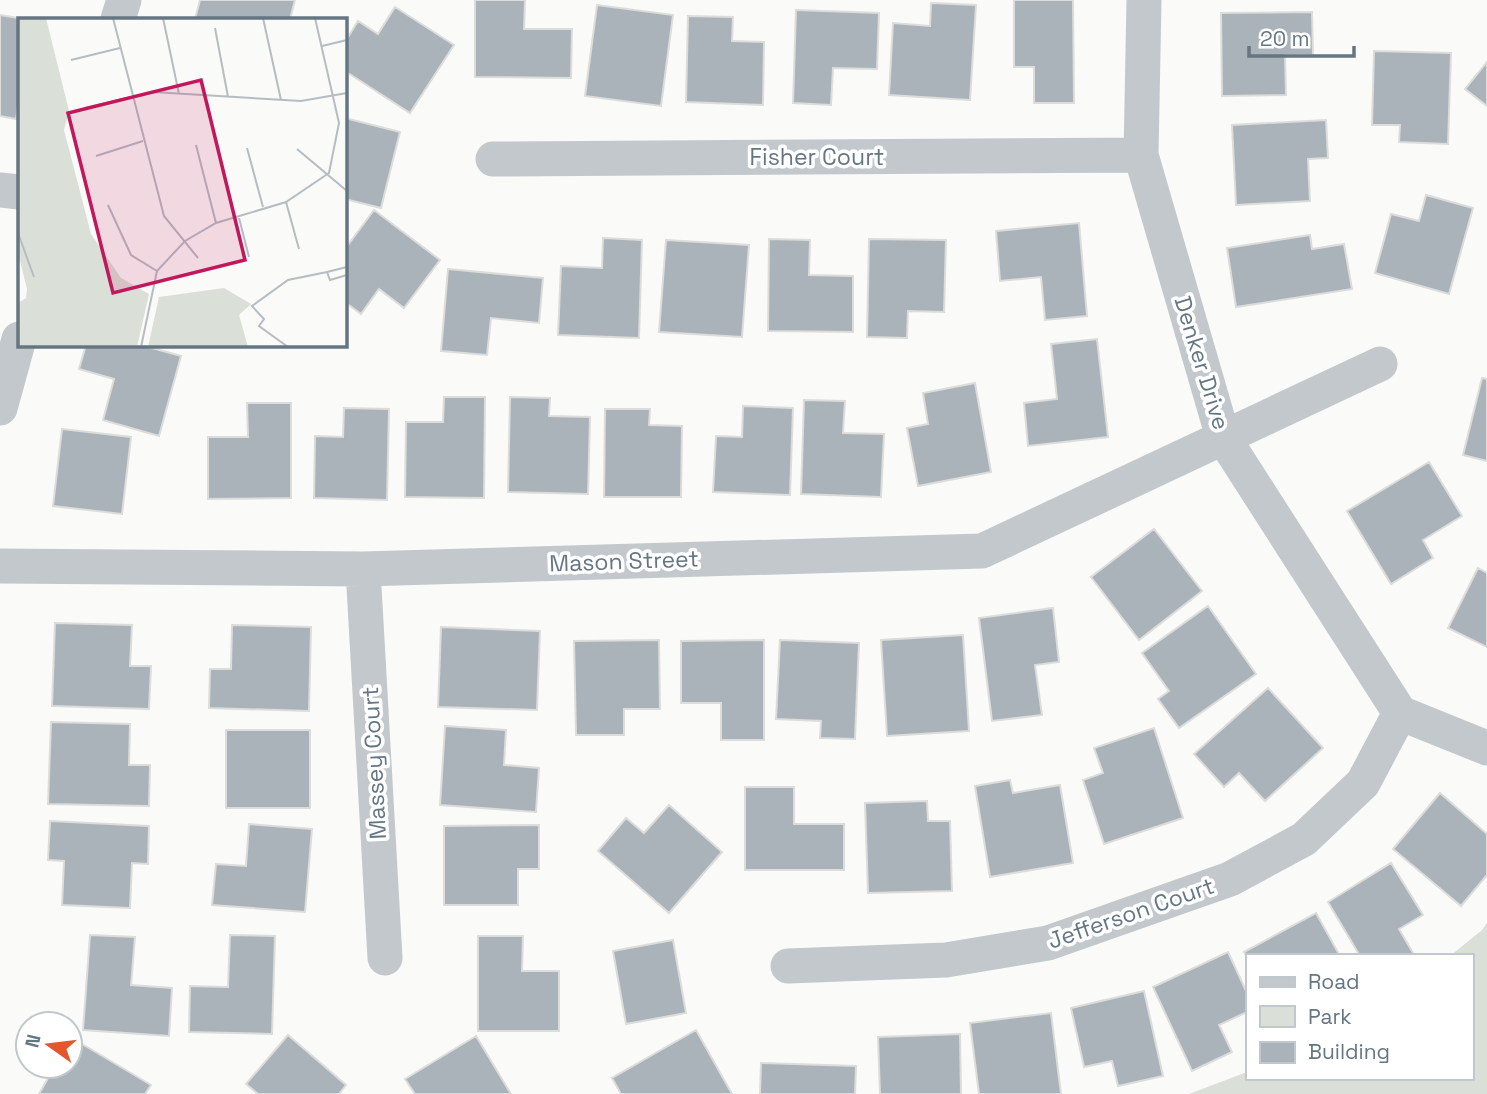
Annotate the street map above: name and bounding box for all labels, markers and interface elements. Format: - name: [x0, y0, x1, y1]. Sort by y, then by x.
- scale bar: [1249, 14, 1354, 58]
- inset map: [18, 18, 346, 346]
- text: 20 m: [1260, 25, 1310, 52]
- street label: Fisher Court: [750, 142, 884, 172]
- street label: Denker Drive: [1167, 293, 1237, 433]
- street label: Mason Street: [549, 543, 699, 579]
- street label: Massey Court: [355, 686, 393, 840]
- street label: Jefferson Court: [1044, 871, 1218, 955]
- legend: [1246, 954, 1473, 1080]
- text: Road: [1308, 968, 1360, 995]
- text: Park: [1308, 1003, 1352, 1030]
- north arrow: [14, 1010, 84, 1080]
- text: N: [19, 1032, 47, 1050]
- text: Building: [1308, 1038, 1390, 1065]

